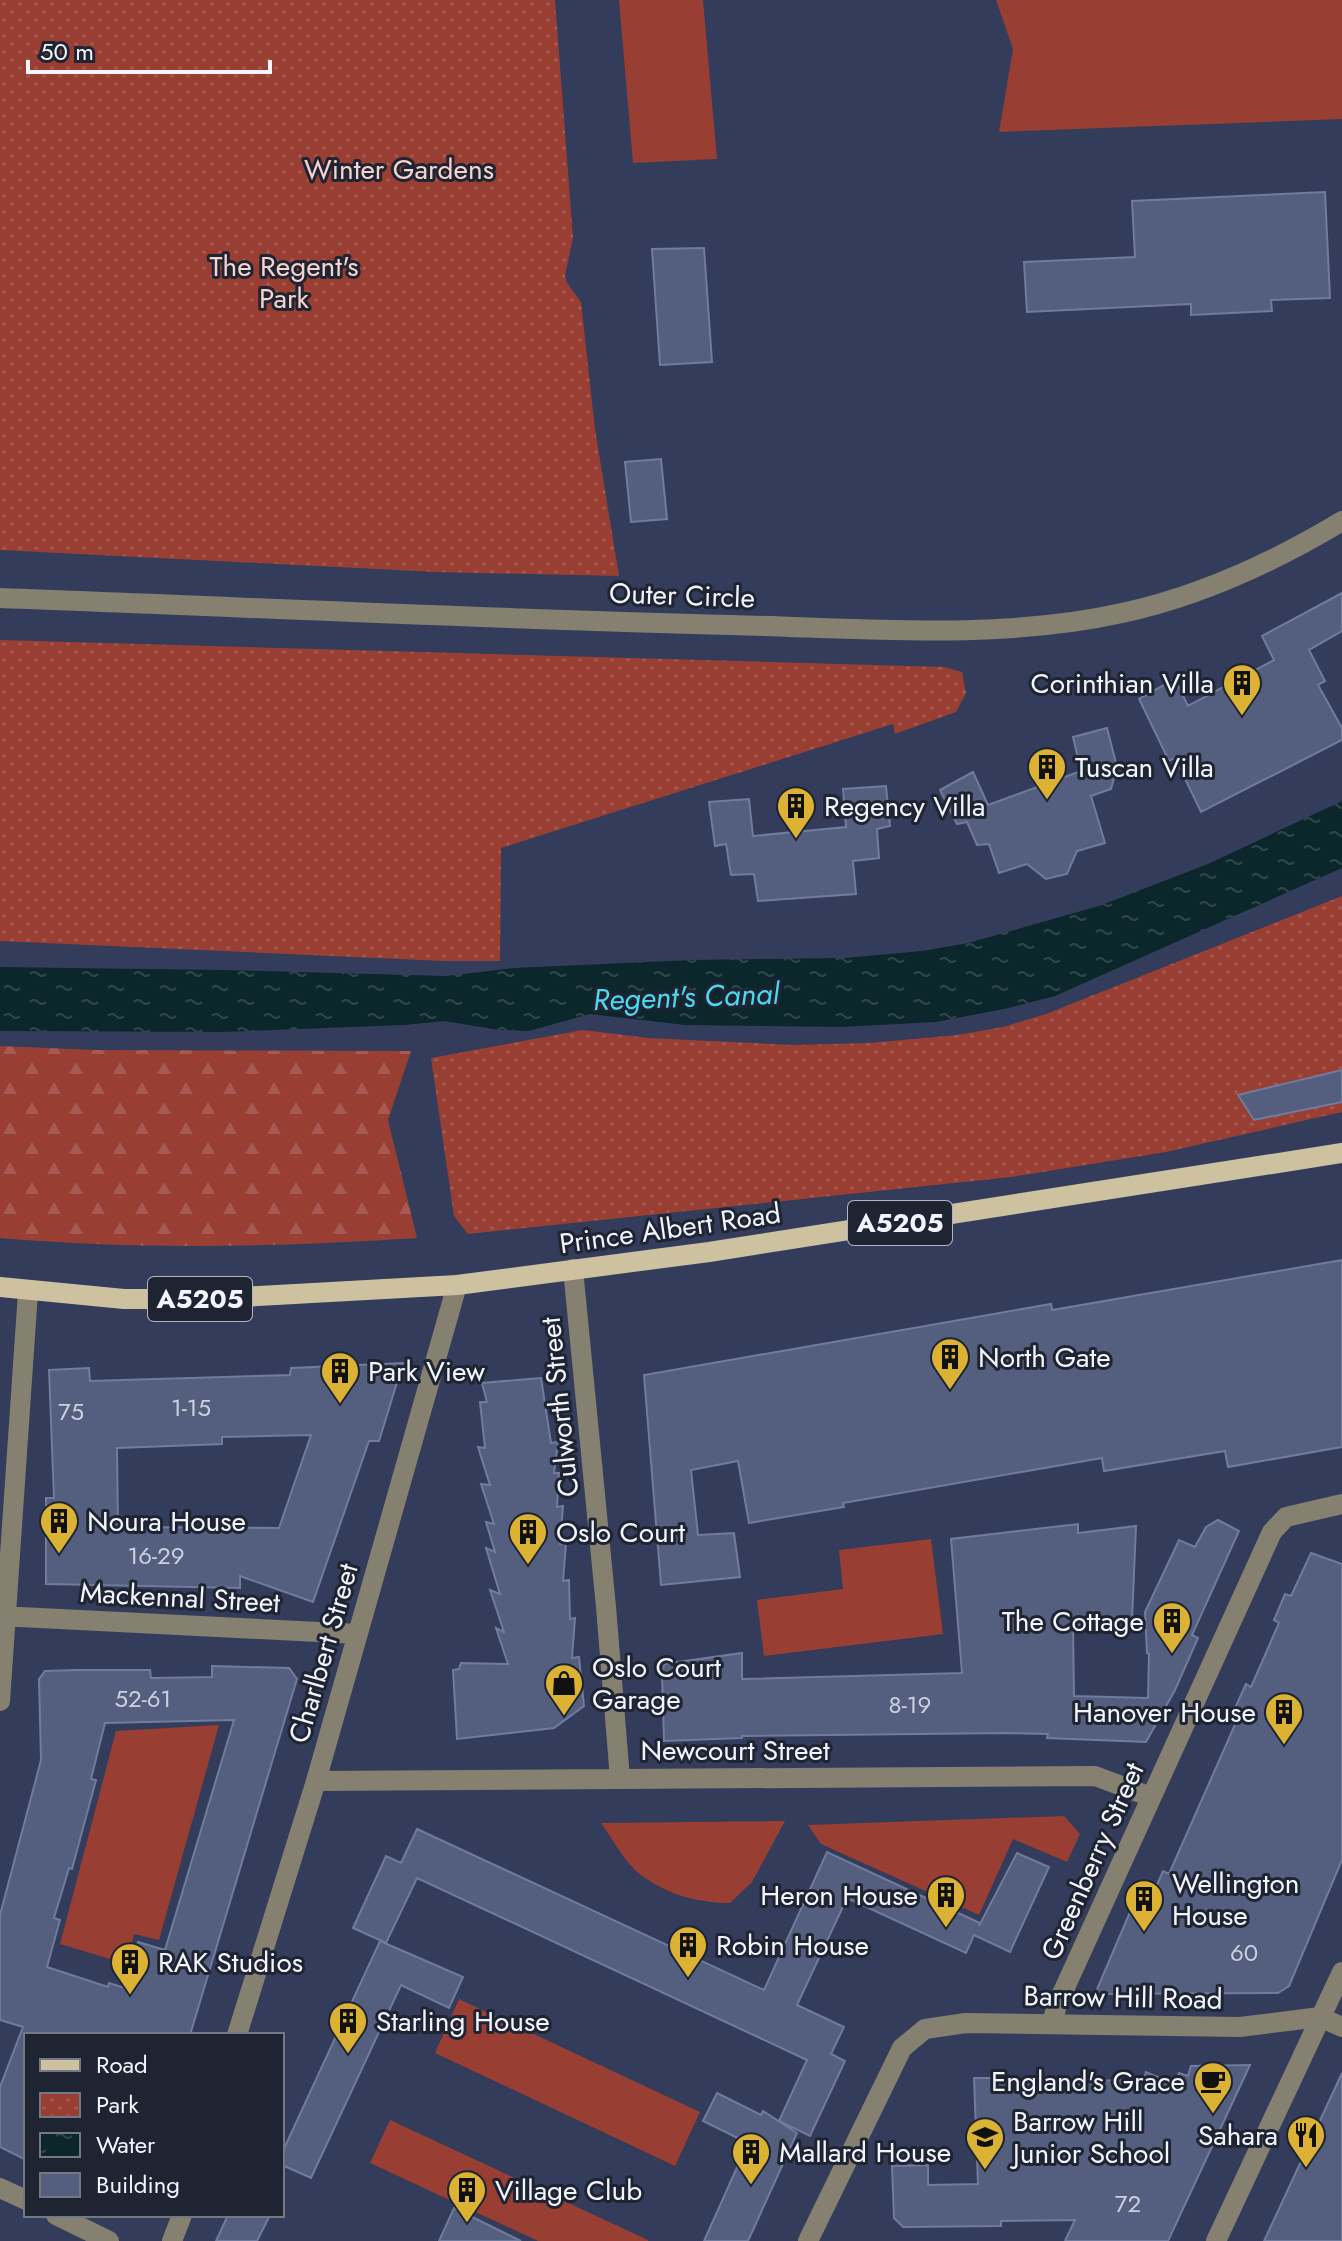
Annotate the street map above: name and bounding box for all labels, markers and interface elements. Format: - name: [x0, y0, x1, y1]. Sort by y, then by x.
- scale bar: [28, 24, 270, 74]
- text: 50 m: [40, 34, 94, 69]
- park label: Winter Gardens: [304, 149, 494, 190]
- park label: The Regent's Park: [210, 246, 358, 319]
- street label: Outer Circle: [608, 572, 756, 619]
- building icon: Corinthian Villa: [1221, 662, 1263, 717]
- place label: Corinthian Villa: [1031, 663, 1214, 704]
- building icon: Tuscan Villa: [1026, 746, 1068, 801]
- place label: Tuscan Villa: [1075, 747, 1214, 788]
- building icon: Regency Villa: [775, 785, 817, 840]
- place label: Regency Villa: [824, 786, 985, 827]
- water label: Regent's Canal: [592, 972, 781, 1021]
- street label: Prince Albert Road: [557, 1193, 783, 1264]
- road number: A5205: [848, 1201, 952, 1245]
- road number: A5205: [148, 1277, 252, 1321]
- street label: Culworth Street: [530, 1315, 589, 1499]
- building icon: North Gate: [929, 1336, 971, 1391]
- place label: North Gate: [978, 1337, 1111, 1378]
- building icon: Park View: [319, 1350, 361, 1405]
- place label: Park View: [368, 1351, 485, 1392]
- house number: 1-15: [171, 1390, 211, 1425]
- house number: 75: [58, 1394, 84, 1429]
- building icon: Noura House: [38, 1500, 80, 1555]
- place label: Noura House: [87, 1501, 246, 1542]
- building icon: Oslo Court: [507, 1511, 549, 1566]
- place label: Oslo Court: [556, 1512, 685, 1553]
- house number: 16-29: [127, 1538, 185, 1573]
- street label: Charlbert Street: [278, 1558, 369, 1748]
- street label: Mackennal Street: [79, 1572, 281, 1623]
- building icon: The Cottage: [1151, 1600, 1193, 1655]
- place label: The Cottage: [1002, 1601, 1144, 1642]
- place label: Oslo Court Garage: [592, 1647, 721, 1720]
- shop icon: Oslo Court Garage: [543, 1662, 585, 1717]
- house number: 52-61: [115, 1681, 171, 1716]
- house number: 8-19: [889, 1687, 931, 1722]
- building icon: Hanover House: [1263, 1691, 1305, 1746]
- place label: Hanover House: [1073, 1692, 1256, 1733]
- street label: Newcourt Street: [640, 1730, 830, 1771]
- street label: Greenberry Street: [1031, 1756, 1154, 1967]
- place label: Wellington House: [1172, 1863, 1299, 1936]
- building icon: Heron House: [925, 1874, 967, 1929]
- place label: Heron House: [760, 1875, 918, 1916]
- building icon: Wellington House: [1123, 1878, 1165, 1933]
- building icon: Robin House: [667, 1924, 709, 1979]
- place label: Robin House: [716, 1925, 869, 1966]
- house number: 60: [1230, 1935, 1258, 1970]
- building icon: RAK Studios: [109, 1941, 151, 1996]
- place label: RAK Studios: [158, 1942, 303, 1983]
- street label: Barrow Hill Road: [1023, 1975, 1223, 2020]
- building icon: Starling House: [327, 2000, 369, 2055]
- place label: Starling House: [376, 2001, 550, 2042]
- legend: [24, 2033, 284, 2217]
- text: Road: [96, 2047, 148, 2082]
- cafe icon: England's Grace: [1192, 2060, 1234, 2115]
- place label: England's Grace: [991, 2061, 1185, 2102]
- text: Park: [96, 2087, 139, 2122]
- place label: Barrow Hill Junior School: [1009, 2101, 1170, 2174]
- restaurant icon: Sahara: [1285, 2114, 1327, 2169]
- place label: Sahara: [1198, 2115, 1278, 2156]
- school or university icon: Barrow Hill Junior School: [964, 2116, 1006, 2171]
- text: Water: [96, 2127, 156, 2162]
- building icon: Mallard House: [730, 2131, 772, 2186]
- place label: Mallard House: [779, 2132, 951, 2173]
- text: Building: [96, 2167, 180, 2202]
- building icon: Village Club: [446, 2169, 488, 2224]
- place label: Village Club: [495, 2170, 642, 2211]
- house number: 72: [1115, 2186, 1141, 2221]

